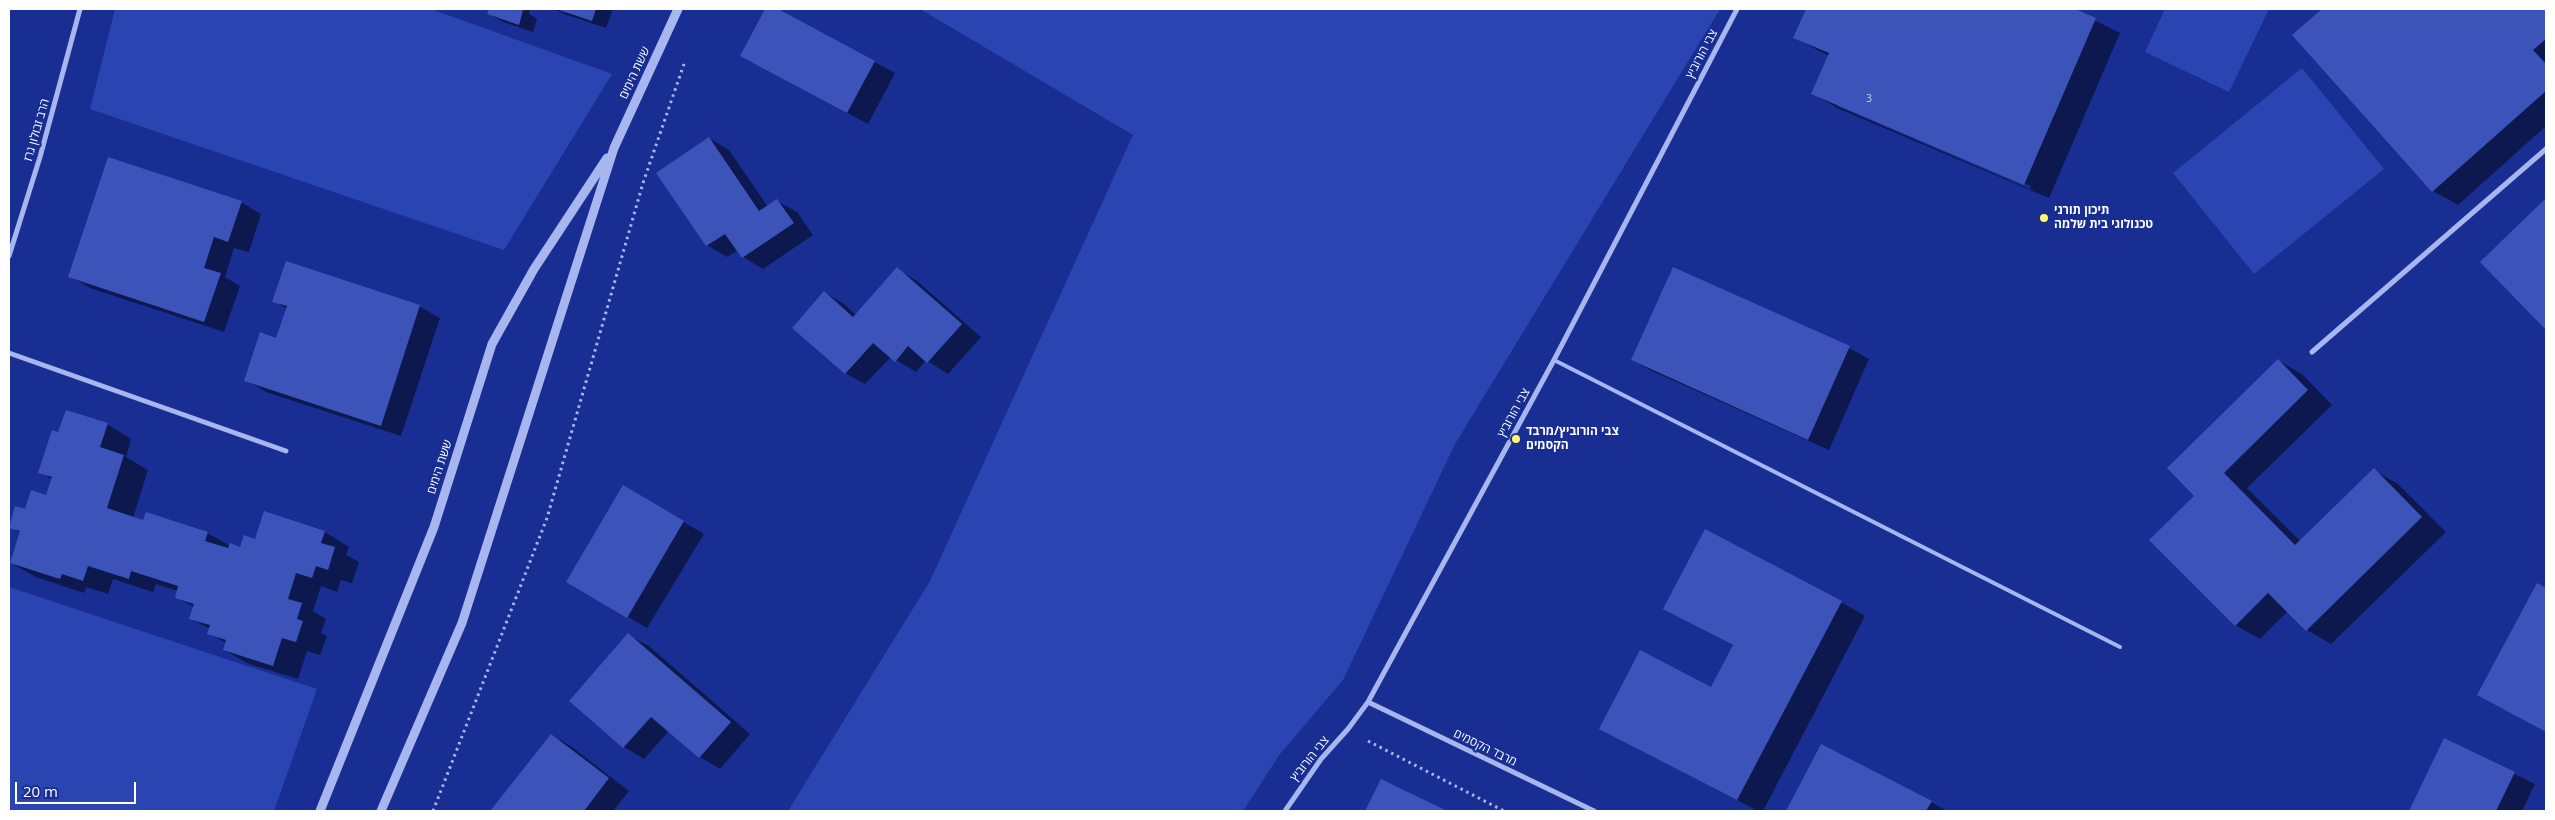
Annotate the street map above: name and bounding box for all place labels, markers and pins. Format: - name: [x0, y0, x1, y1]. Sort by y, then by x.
- place label: תיכון תורני טכנולוגי בית שלמה: [2054, 204, 2153, 232]
- marker: תיכון תורני טכנולוגי בית שלמה: [2038, 212, 2050, 224]
- place label: צבי הורוביץ/מרבד הקסמים: [1526, 425, 1619, 453]
- marker: צבי הורוביץ/מרבד הקסמים: [1510, 433, 1522, 445]

